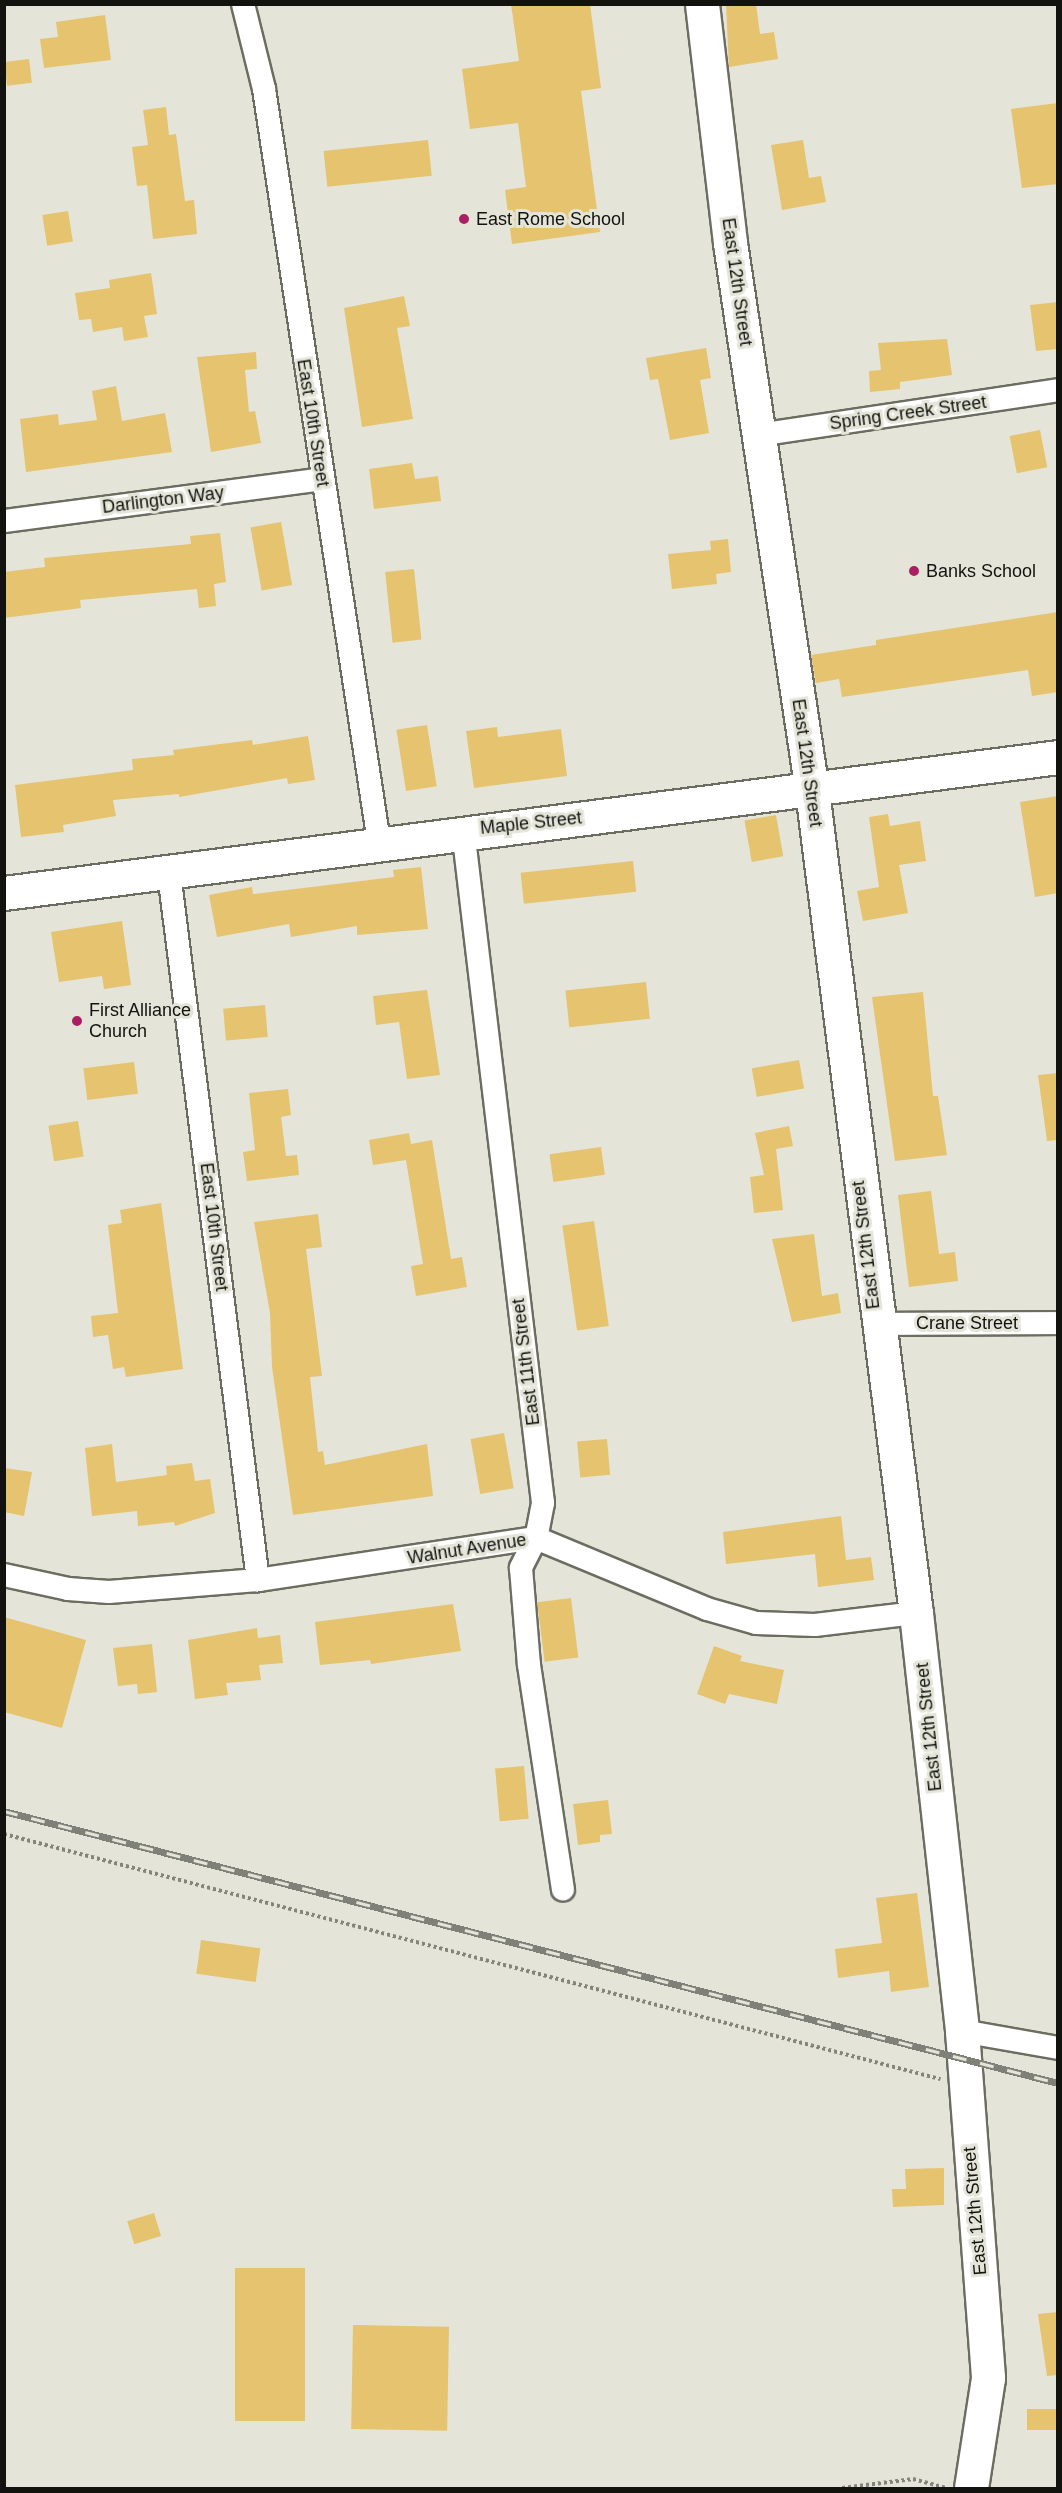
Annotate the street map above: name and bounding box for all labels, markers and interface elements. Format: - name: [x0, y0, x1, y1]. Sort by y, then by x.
- place label: East Rome School: [476, 208, 625, 230]
- marker: East Rome School: [457, 212, 471, 226]
- street label: East 12th Street: [717, 217, 757, 347]
- street label: East 10th Street: [292, 358, 334, 488]
- street label: Spring Creek Street: [828, 391, 988, 435]
- street label: Darlington Way: [101, 482, 225, 518]
- place label: Banks School: [926, 560, 1036, 582]
- marker: Banks School: [907, 564, 921, 578]
- street label: East 12th Street: [787, 698, 827, 828]
- street label: Maple Street: [479, 807, 583, 839]
- place label: First Alliance Church: [89, 1000, 192, 1042]
- marker: First Alliance Church: [70, 1014, 84, 1028]
- street label: East 10th Street: [195, 1162, 233, 1292]
- street label: East 12th Street: [847, 1180, 885, 1310]
- street label: East 11th Street: [507, 1297, 545, 1427]
- street label: Crane Street: [916, 1312, 1018, 1334]
- street label: Walnut Avenue: [406, 1529, 528, 1569]
- street label: East 12th Street: [912, 1662, 946, 1792]
- street label: East 12th Street: [959, 2146, 991, 2276]

